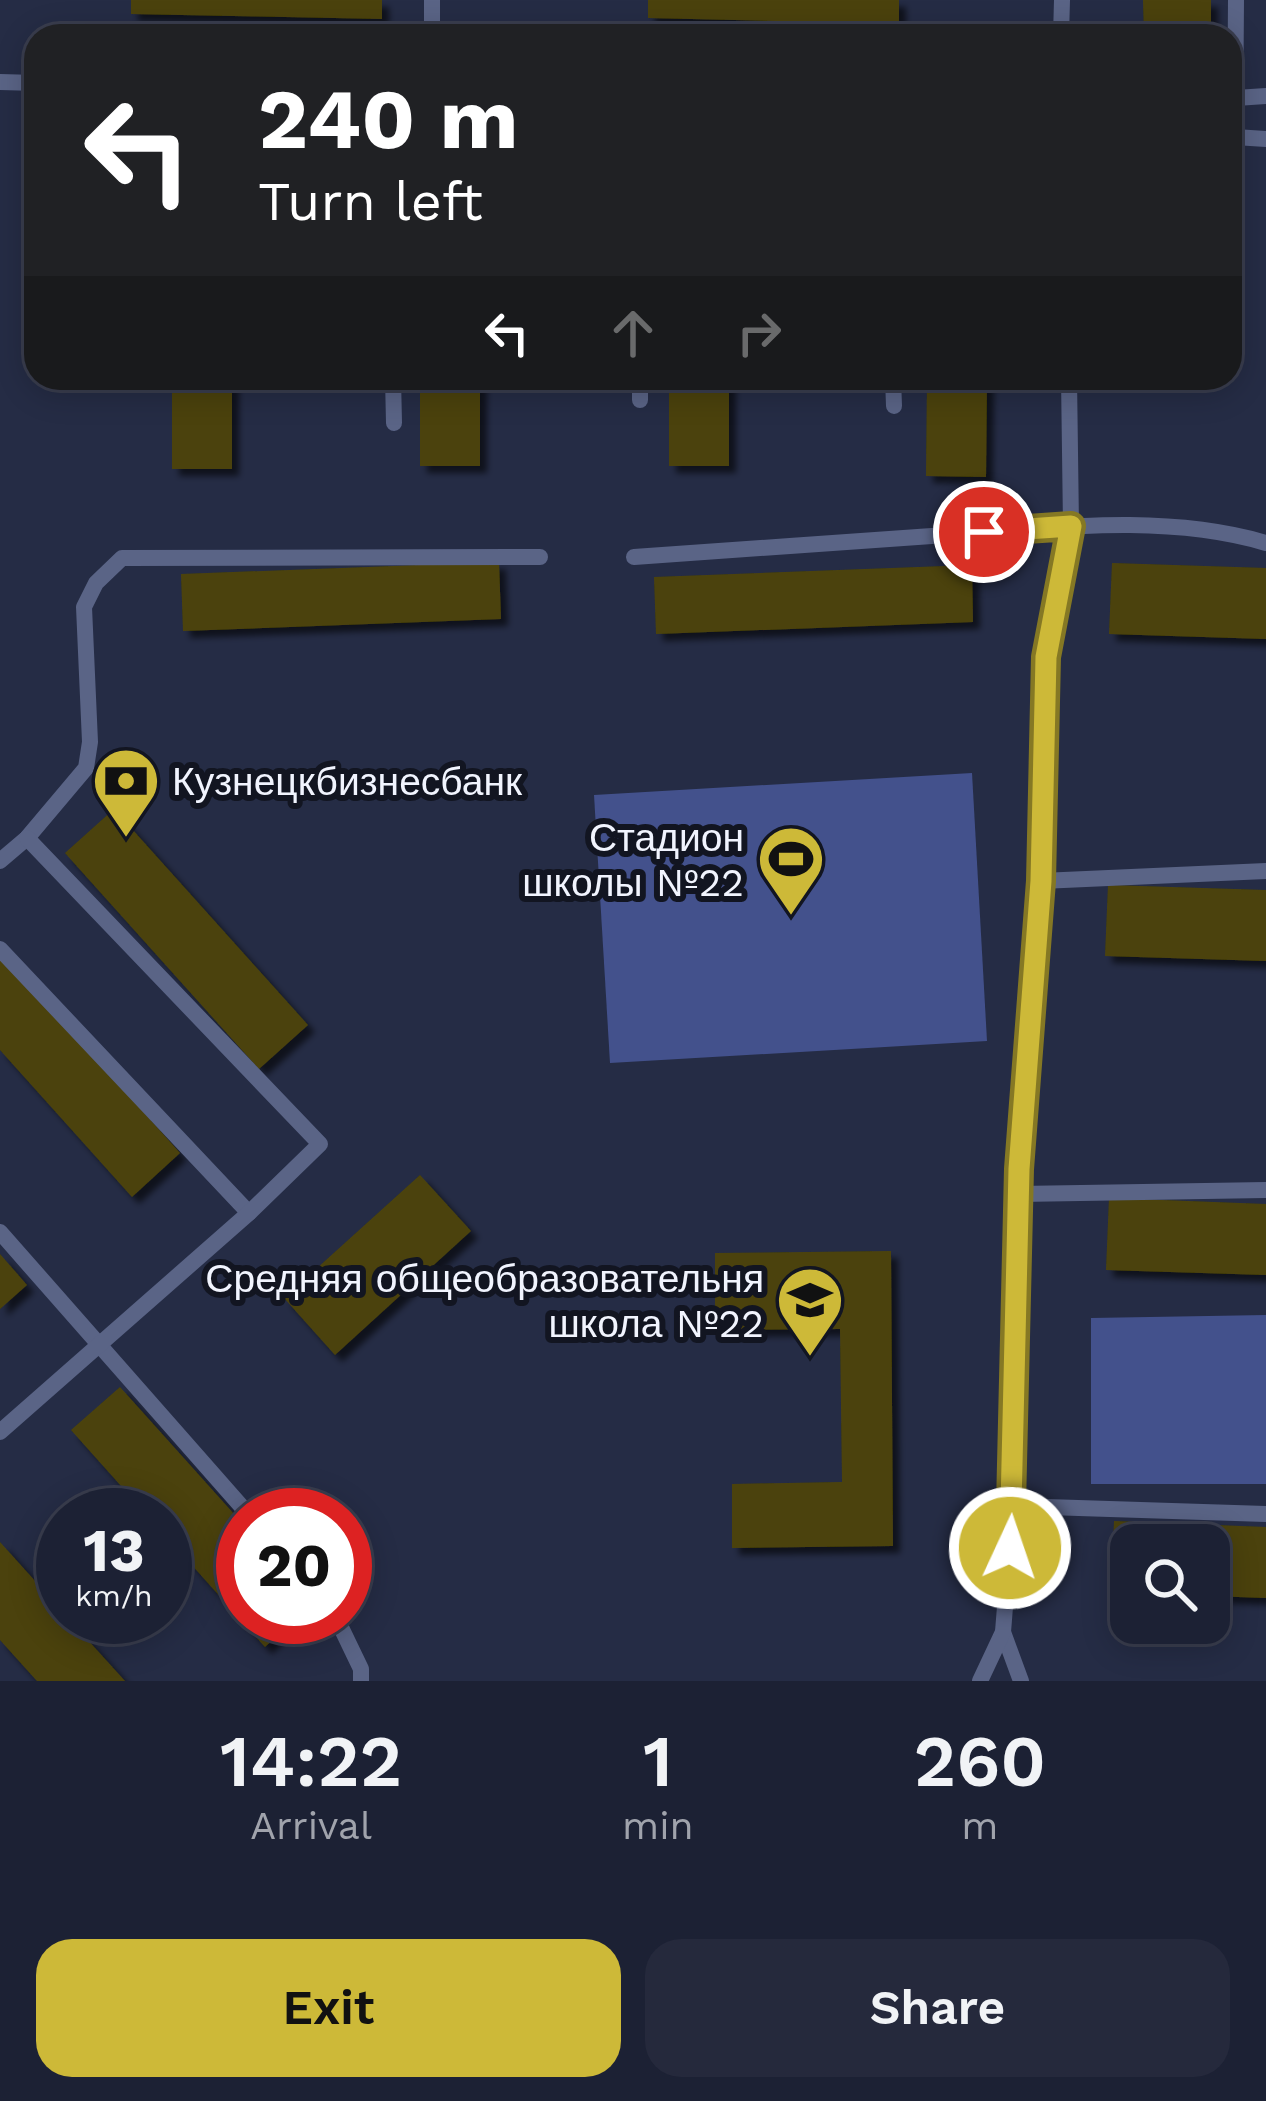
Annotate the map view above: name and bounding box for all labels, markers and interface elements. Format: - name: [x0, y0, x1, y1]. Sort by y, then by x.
- text: 240 m: [258, 70, 519, 168]
- icon: left: [60, 72, 216, 228]
- text: Turn left: [258, 170, 483, 233]
- icon: left: [474, 300, 540, 366]
- icon: ahead: [600, 300, 666, 366]
- icon: right: [726, 300, 792, 366]
- pin: [933, 481, 1035, 583]
- icon: arrive: [951, 499, 1017, 565]
- bank icon: Кузнецкбизнесбанк: [91, 746, 161, 840]
- place label: Кузнецкбизнесбанк: [172, 759, 523, 804]
- place label: Стадион школы №22: [522, 815, 744, 905]
- sports icon: Стадион школы №22: [756, 824, 826, 918]
- place label: Средняя общеобразовательня школа №22: [205, 1256, 764, 1346]
- school or university icon: Средняя общеобразовательня школа №22: [775, 1265, 845, 1359]
- position arrow: [947, 1485, 1073, 1611]
- speed limit sign: 20: [216, 1488, 372, 1644]
- text: 13: [83, 1515, 145, 1586]
- map controls: [1110, 1524, 1230, 1644]
- button: search: [1110, 1524, 1230, 1644]
- text: km/h: [75, 1578, 153, 1613]
- text: 14:22: [220, 1719, 402, 1803]
- text: 1: [643, 1719, 673, 1803]
- text: 260: [914, 1719, 1046, 1803]
- text: Arrival: [250, 1803, 372, 1848]
- text: min: [622, 1803, 694, 1848]
- text: m: [961, 1803, 998, 1848]
- button: Exit: [36, 1939, 621, 2077]
- button: Share: [645, 1939, 1230, 2077]

